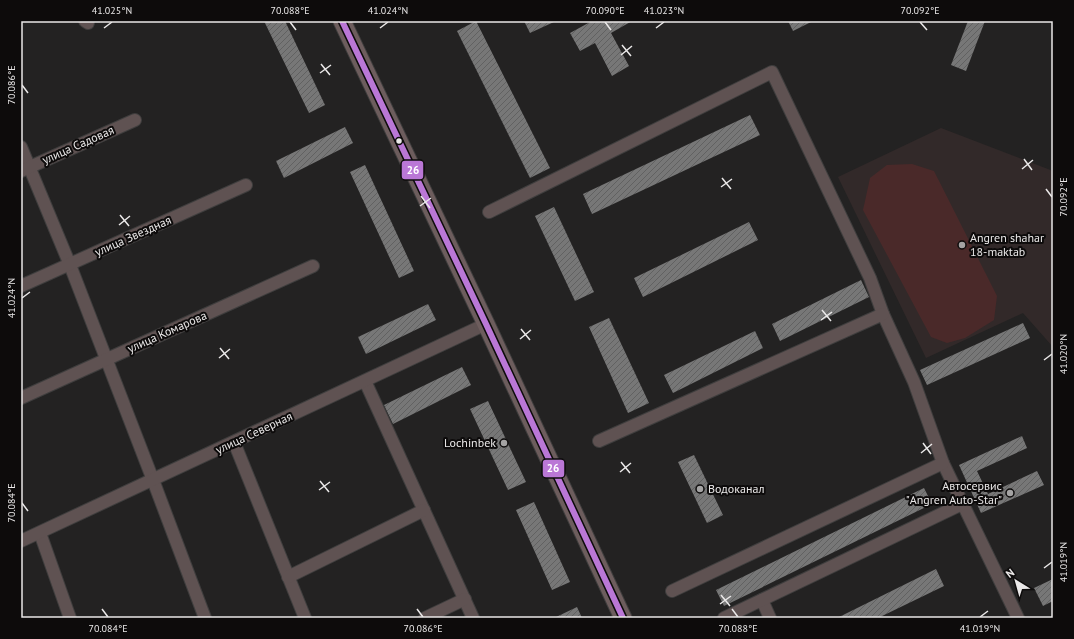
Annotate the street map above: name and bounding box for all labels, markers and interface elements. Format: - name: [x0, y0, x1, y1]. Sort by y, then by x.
- text: 41.025°N: [92, 4, 132, 17]
- text: 70.088°E: [271, 4, 310, 17]
- text: 41.024°N: [368, 4, 408, 17]
- text: 70.090°E: [586, 4, 625, 17]
- text: 41.023°N: [644, 4, 684, 17]
- text: 70.092°E: [901, 4, 940, 17]
- text: 70.086°E: [5, 66, 18, 105]
- street label: улица Садовая: [40, 122, 116, 167]
- unlabelled marker: [394, 136, 404, 146]
- line badge: 26: [401, 160, 424, 180]
- text: 26: [407, 163, 419, 177]
- text: 70.092°E: [1057, 178, 1070, 217]
- street label: улица Звездная: [92, 212, 173, 259]
- place label: Angren shahar 18-maktab: [970, 230, 1044, 259]
- marker: Angren shahar 18-maktab: [957, 240, 967, 250]
- text: 41.024°N: [5, 278, 18, 318]
- street label: улица Комарова: [125, 307, 209, 356]
- text: 41.020°N: [1057, 334, 1070, 374]
- street label: улица Северная: [213, 408, 295, 457]
- place label: Lochinbek: [444, 435, 496, 450]
- marker: Lochinbek: [499, 438, 509, 448]
- line badge: 26: [542, 459, 565, 478]
- text: 26: [547, 461, 559, 475]
- place label: Автосервис "Angren Auto-Star": [906, 478, 1003, 507]
- place label: Водоканал: [708, 481, 764, 496]
- text: 70.084°E: [5, 484, 18, 523]
- marker: Водоканал: [695, 484, 705, 494]
- marker: Автосервис "Angren Auto-Star": [1005, 488, 1015, 498]
- text: 41.019°N: [1057, 542, 1070, 582]
- north arrow: [996, 561, 1036, 601]
- text: N: [1003, 565, 1017, 581]
- text: 70.084°E: [89, 622, 128, 635]
- text: 70.086°E: [404, 622, 443, 635]
- text: 70.088°E: [719, 622, 758, 635]
- text: 41.019°N: [960, 622, 1000, 635]

